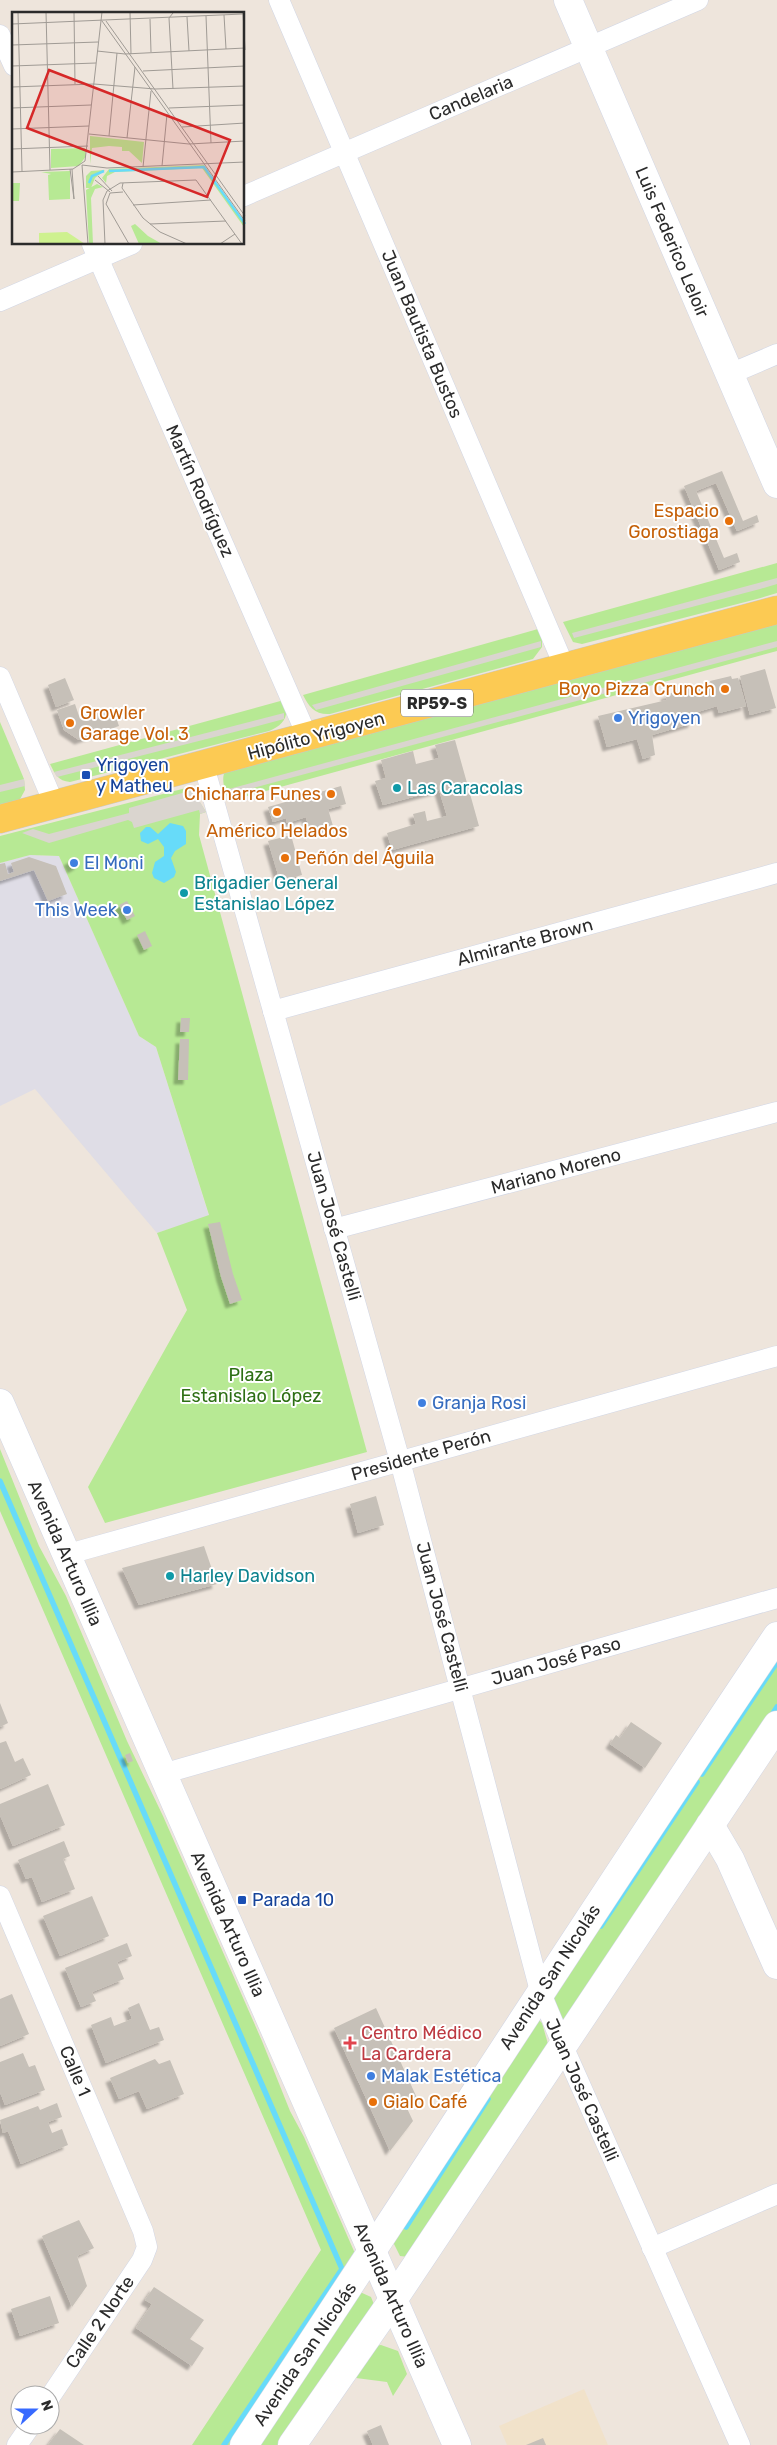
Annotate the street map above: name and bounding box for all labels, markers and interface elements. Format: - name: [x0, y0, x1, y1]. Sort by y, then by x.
- inset map: [12, 12, 245, 245]
- street label: Candelaria: [426, 70, 516, 126]
- street label: Luis Federico Leloir: [630, 163, 714, 321]
- street label: Juan Bautista Bustos: [377, 247, 467, 421]
- street label: Martín Rodríguez: [161, 421, 239, 561]
- place label: Espacio Gorostiaga: [628, 500, 719, 543]
- marker: Espacio Gorostiaga: [723, 515, 735, 527]
- place label: Boyo Pizza Crunch: [559, 678, 715, 700]
- marker: Boyo Pizza Crunch: [719, 683, 731, 695]
- road number: RP59-S: [401, 690, 473, 716]
- place label: Growler Garage Vol. 3: [80, 702, 189, 745]
- street label: Hipólito Yrigoyen: [245, 707, 387, 765]
- place label: Yrigoyen: [628, 707, 701, 729]
- marker: Yrigoyen: [612, 712, 624, 724]
- marker: Growler Garage Vol. 3: [64, 717, 76, 729]
- place label: Yrigoyen y Matheu: [96, 754, 173, 797]
- marker: Yrigoyen y Matheu: [80, 769, 92, 781]
- place label: Las Caracolas: [407, 777, 523, 799]
- marker: Las Caracolas: [391, 782, 403, 794]
- place label: Chicharra Funes: [184, 783, 321, 805]
- marker: Chicharra Funes: [325, 788, 337, 800]
- marker: Américo Helados: [271, 806, 283, 818]
- place label: Américo Helados: [206, 820, 348, 842]
- place label: Peñón del Águila: [295, 847, 434, 869]
- place label: El Moni: [84, 852, 144, 874]
- marker: Peñón del Águila: [279, 852, 291, 864]
- marker: El Moni: [68, 857, 80, 869]
- place label: Brigadier General Estanislao López: [194, 872, 338, 915]
- marker: Brigadier General Estanislao López: [178, 887, 190, 899]
- place label: This Week: [35, 899, 118, 921]
- marker: This Week: [121, 904, 133, 916]
- street label: Almirante Brown: [455, 913, 595, 971]
- street label: Mariano Moreno: [489, 1143, 623, 1199]
- street label: Juan José Castelli: [302, 1149, 366, 1303]
- park label: Plaza Estanislao López: [181, 1364, 321, 1407]
- place label: Granja Rosi: [432, 1392, 526, 1414]
- marker: Granja Rosi: [416, 1397, 428, 1409]
- street label: Presidente Perón: [349, 1425, 493, 1485]
- street label: Avenida Arturo Illia: [23, 1477, 107, 1629]
- street label: Juan José Castelli: [411, 1540, 473, 1694]
- place label: Harley Davidson: [180, 1565, 315, 1587]
- marker: Harley Davidson: [164, 1570, 176, 1582]
- street label: Juan José Paso: [489, 1632, 623, 1690]
- street label: Avenida Arturo Illia: [186, 1848, 270, 2000]
- place label: Parada 10: [252, 1889, 334, 1911]
- marker: Parada 10: [236, 1894, 248, 1906]
- street label: Avenida San Nicolás: [495, 1900, 605, 2054]
- street label: Juan José Castelli: [541, 2015, 623, 2165]
- place label: Centro Médico La Cardera: [361, 2022, 482, 2065]
- marker: Centro Médico La Cardera: [343, 2036, 357, 2050]
- street label: Calle 1: [55, 2042, 95, 2100]
- place label: Malak Estética: [381, 2065, 501, 2087]
- marker: Malak Estética: [365, 2070, 377, 2082]
- place label: Gialo Café: [383, 2091, 467, 2113]
- marker: Gialo Café: [367, 2096, 379, 2108]
- street label: Avenida Arturo Illia: [349, 2219, 433, 2371]
- street label: Calle 2 Norte: [61, 2272, 139, 2372]
- street label: Avenida San Nicolás: [249, 2278, 361, 2430]
- north arrow: [10, 2385, 60, 2435]
- text: N: [37, 2398, 56, 2413]

